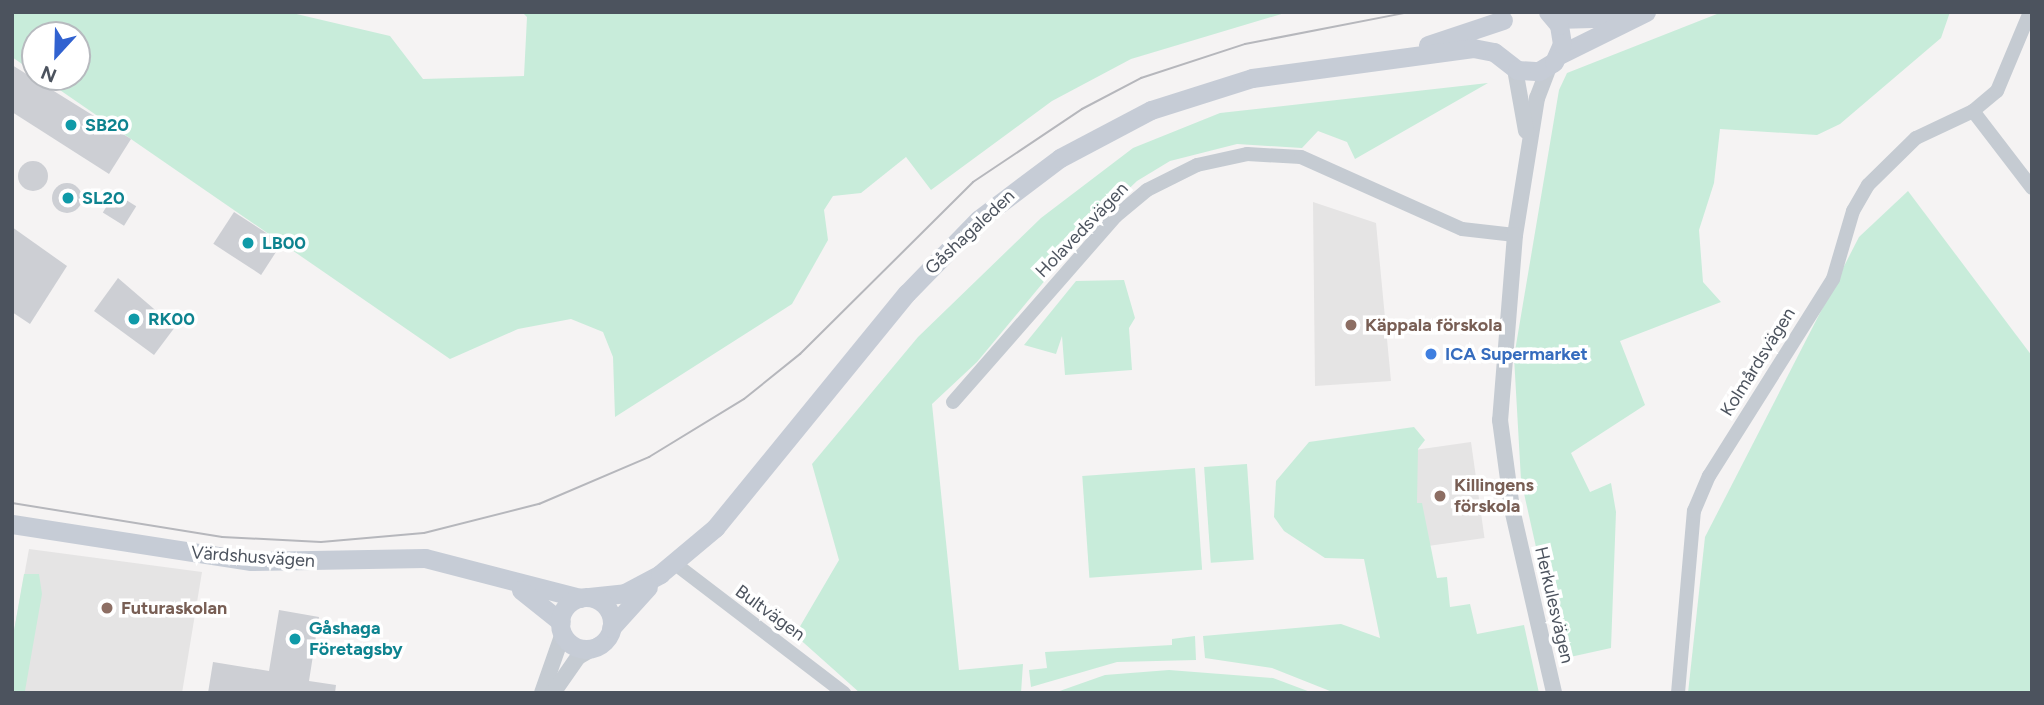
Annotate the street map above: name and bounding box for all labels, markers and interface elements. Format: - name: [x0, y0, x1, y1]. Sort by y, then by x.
- north arrow: [21, 21, 91, 91]
- text: N: [38, 61, 60, 87]
- place label: SB20: [85, 114, 129, 136]
- marker: SB20: [63, 117, 79, 133]
- street label: Holavedsvägen: [1031, 178, 1133, 282]
- street label: Gåshagaleden: [921, 185, 1019, 279]
- place label: SL20: [82, 187, 125, 209]
- marker: SL20: [60, 190, 76, 206]
- place label: LB00: [262, 232, 306, 254]
- marker: LB00: [240, 235, 256, 251]
- street label: Kolmårdsvägen: [1716, 304, 1800, 420]
- place label: RK00: [148, 308, 195, 330]
- marker: RK00: [126, 311, 142, 327]
- place label: Käppala förskola: [1365, 314, 1502, 336]
- marker: Käppala förskola: [1343, 317, 1359, 333]
- place label: ICA Supermarket: [1445, 343, 1588, 365]
- marker: ICA Supermarket: [1423, 346, 1439, 362]
- place label: Killingens förskola: [1454, 475, 1534, 518]
- marker: Killingens förskola: [1432, 488, 1448, 504]
- street label: Värdshusvägen: [190, 542, 316, 572]
- street label: Herkulesvägen: [1530, 544, 1578, 666]
- street label: Bultvägen: [731, 581, 809, 645]
- place label: Futuraskolan: [121, 597, 227, 619]
- marker: Futuraskolan: [99, 600, 115, 616]
- place label: Gåshaga Företagsby: [309, 618, 403, 660]
- marker: Gåshaga Företagsby: [287, 631, 303, 647]

